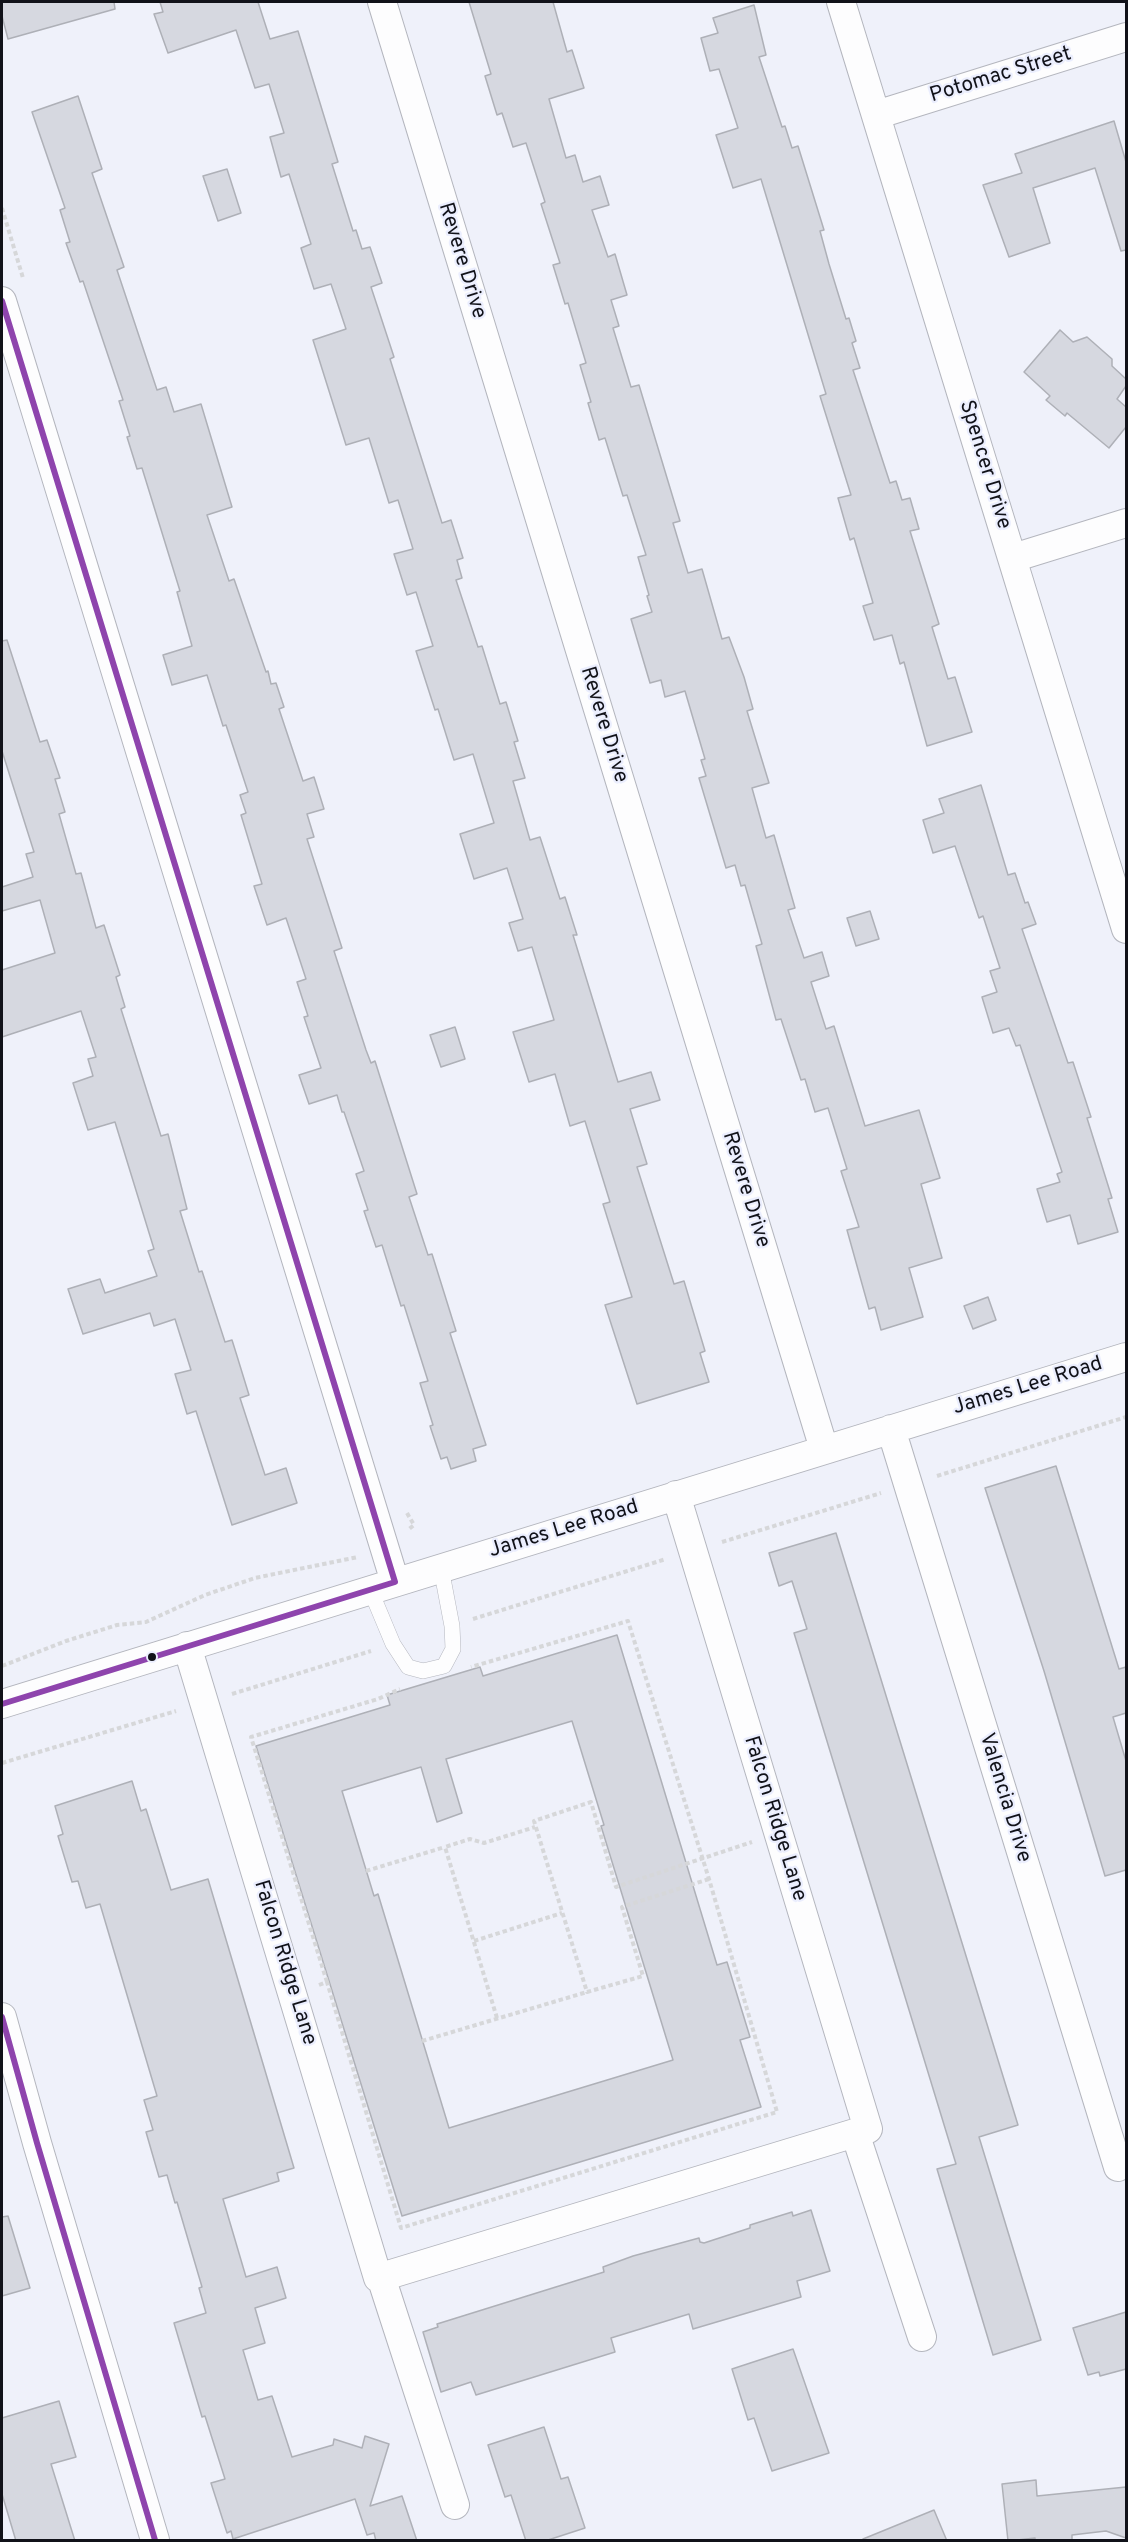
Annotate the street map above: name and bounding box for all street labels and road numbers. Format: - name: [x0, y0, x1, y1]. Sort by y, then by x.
- street label: Potomac Street: [927, 43, 1075, 109]
- street label: Revere Drive: [431, 200, 491, 322]
- street label: Spencer Drive: [952, 398, 1016, 532]
- street label: Revere Drive: [573, 664, 633, 786]
- street label: Revere Drive: [715, 1129, 775, 1251]
- street label: James Lee Road: [950, 1352, 1106, 1422]
- street label: James Lee Road: [486, 1495, 642, 1565]
- street label: Valencia Drive: [972, 1730, 1036, 1866]
- street label: Falcon Ridge Lane: [737, 1733, 811, 1905]
- street label: Falcon Ridge Lane: [247, 1877, 321, 2049]

